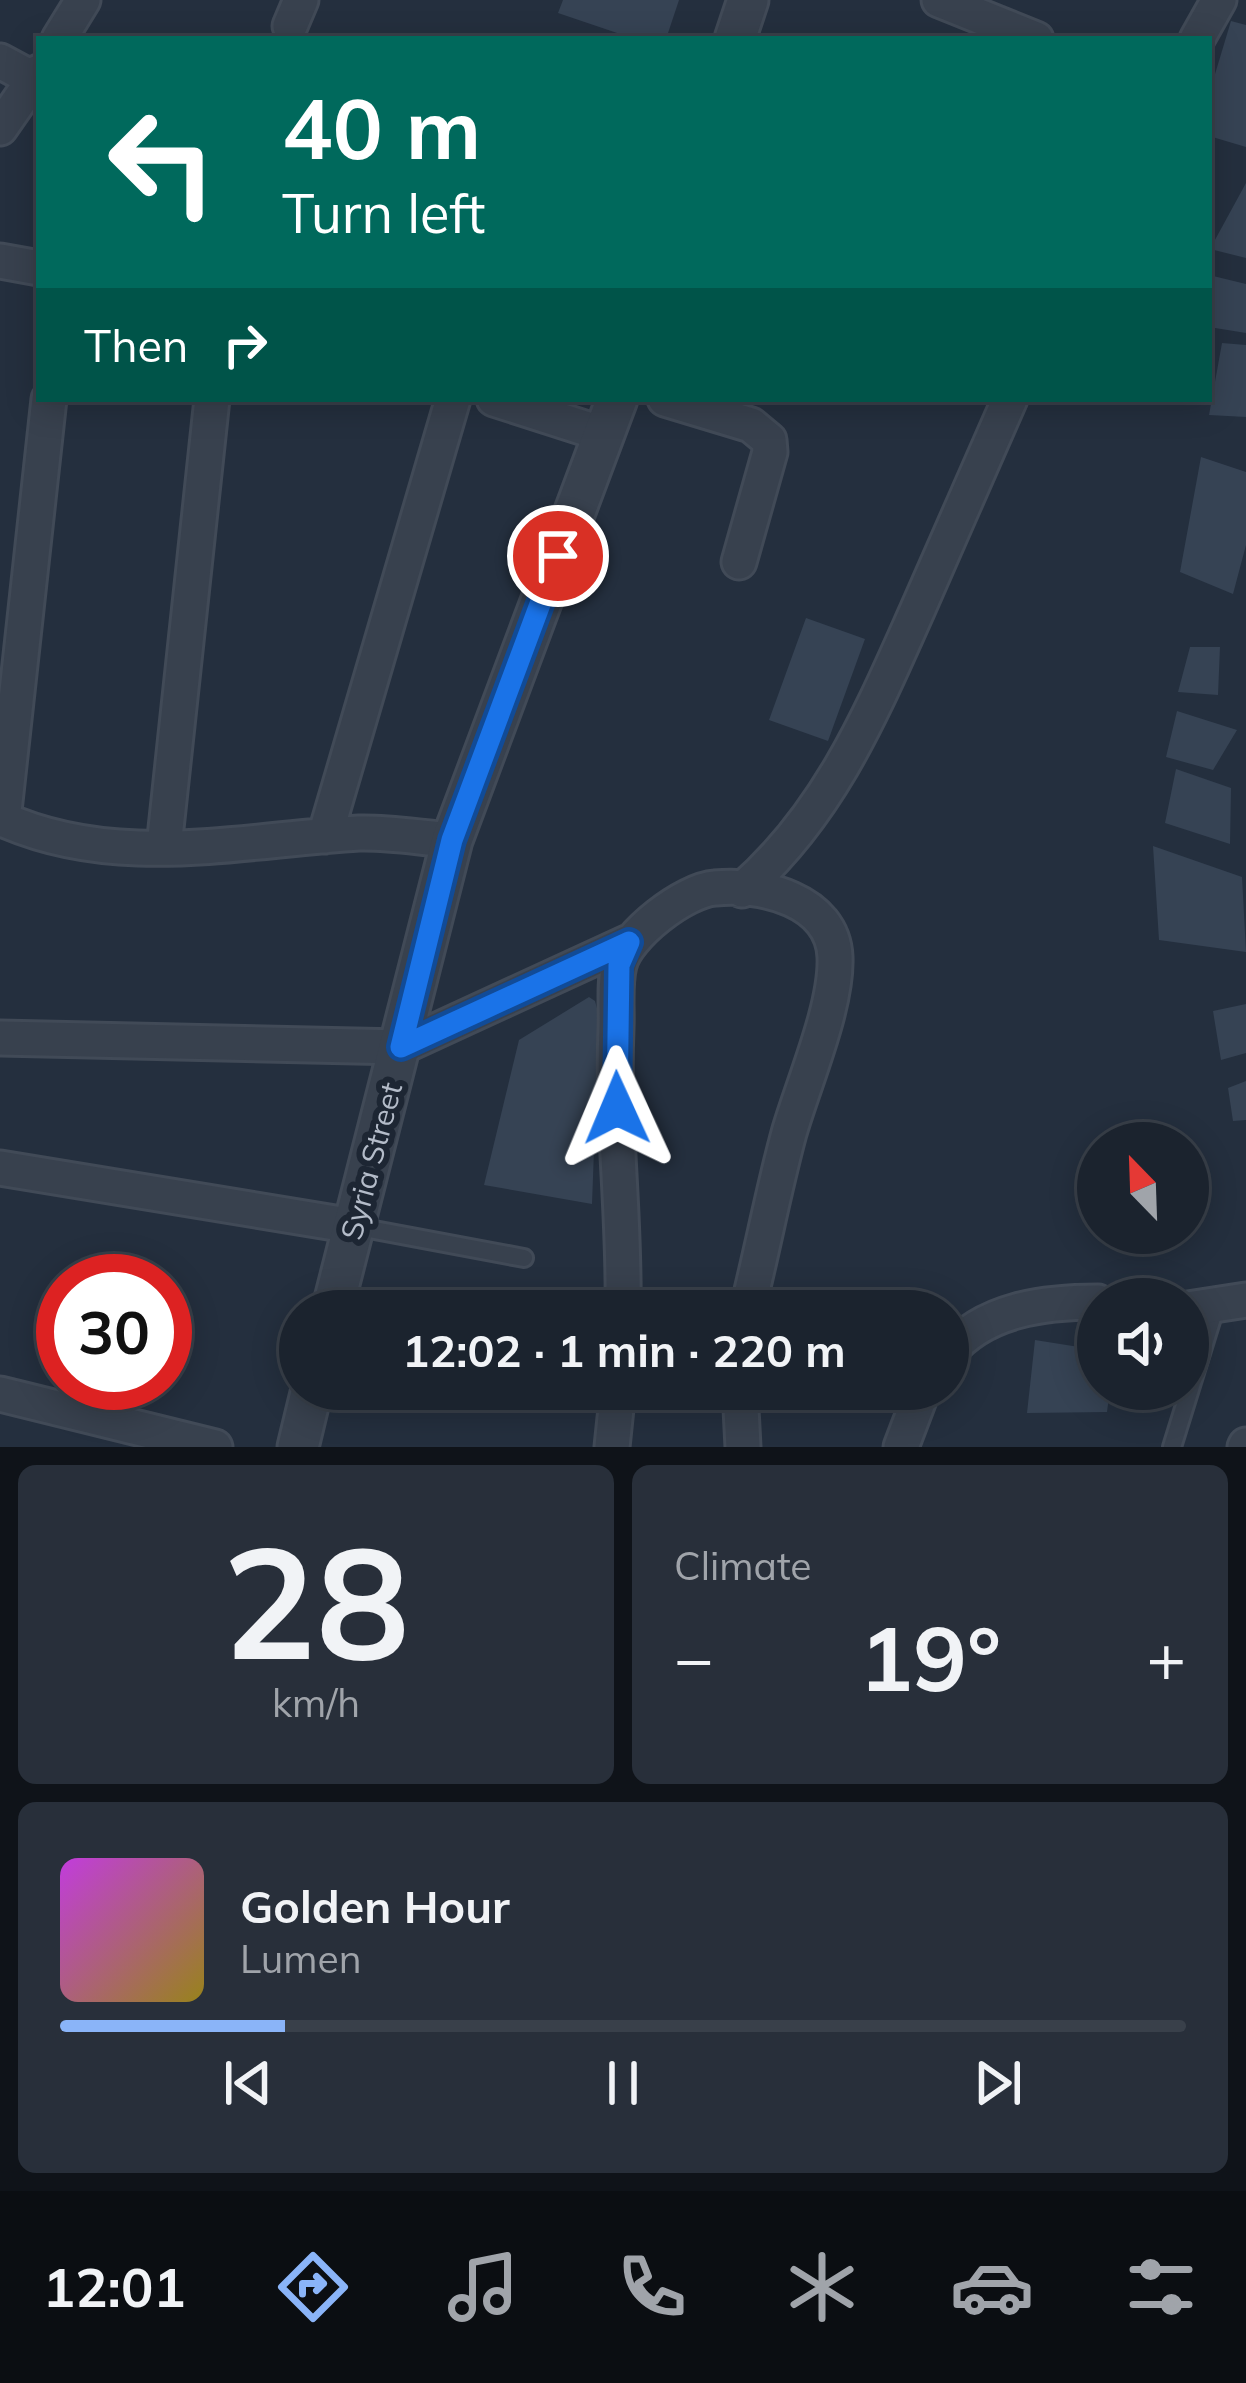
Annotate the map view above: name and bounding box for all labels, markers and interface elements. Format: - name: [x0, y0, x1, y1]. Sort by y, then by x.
- text: 40 m: [282, 75, 481, 180]
- icon: left: [84, 84, 240, 240]
- text: Turn left: [282, 179, 485, 247]
- icon: right: [212, 312, 278, 378]
- text: Then: [84, 317, 188, 373]
- pin: [507, 505, 609, 607]
- icon: arrive: [525, 523, 591, 589]
- position arrow: [554, 1045, 680, 1171]
- street label: Syria Street: [332, 1078, 410, 1244]
- north arrow: [1077, 1122, 1209, 1254]
- map controls: [1077, 1122, 1209, 1410]
- speed limit sign: 30: [36, 1254, 192, 1410]
- button: sound: [1077, 1278, 1209, 1410]
- text: 12:02 · 1 min · 220 m: [402, 1322, 846, 1378]
- text: 28: [222, 1502, 410, 1698]
- text: Climate: [674, 1541, 812, 1590]
- text: 19°: [859, 1601, 1001, 1714]
- text: −: [674, 1616, 714, 1699]
- text: +: [1146, 1616, 1186, 1699]
- text: km/h: [272, 1678, 360, 1727]
- text: Golden Hour: [240, 1878, 510, 1934]
- text: Lumen: [240, 1934, 362, 1983]
- icon: previous: [215, 2050, 281, 2116]
- icon: pause: [590, 2050, 656, 2116]
- icon: next: [965, 2050, 1031, 2116]
- icon: directions: [271, 2245, 355, 2329]
- icon: music: [441, 2245, 525, 2329]
- icon: phone: [610, 2245, 694, 2329]
- icon: climate: [780, 2245, 864, 2329]
- icon: car: [950, 2245, 1034, 2329]
- icon: filters: [1119, 2245, 1203, 2329]
- text: 12:01: [43, 2253, 186, 2321]

